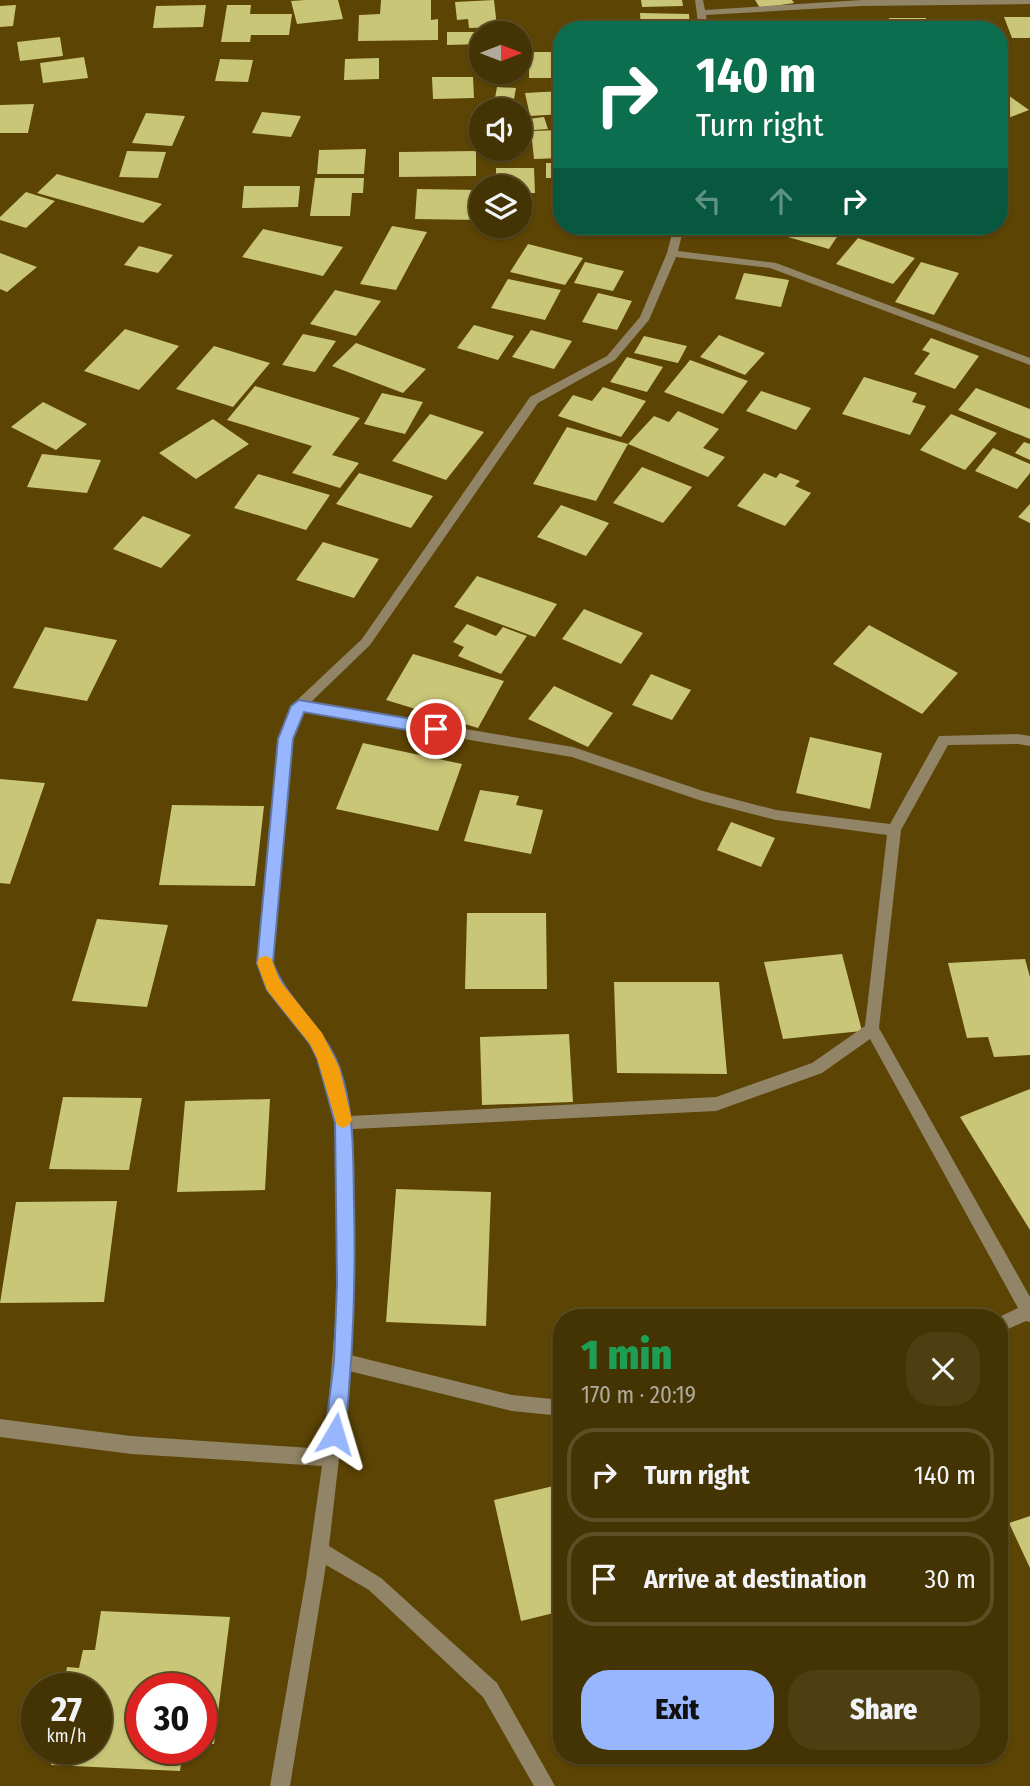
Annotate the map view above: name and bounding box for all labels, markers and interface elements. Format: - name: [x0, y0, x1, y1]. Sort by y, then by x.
- north arrow: [469, 21, 532, 84]
- map controls: [469, 21, 532, 238]
- text: 140 m: [696, 46, 816, 105]
- icon: right: [581, 49, 672, 140]
- button: sound: [469, 98, 532, 161]
- text: Turn right: [696, 106, 823, 144]
- button: layers: [469, 175, 532, 238]
- icon: left: [689, 182, 727, 220]
- icon: ahead: [762, 182, 800, 220]
- icon: right: [835, 182, 873, 220]
- pin: [406, 699, 466, 759]
- icon: arrive: [417, 710, 455, 748]
- text: 1 min: [581, 1330, 672, 1380]
- button: close: [906, 1332, 980, 1406]
- text: 170 m · 20:19: [581, 1381, 696, 1409]
- position arrow: [298, 1397, 372, 1471]
- icon: right: [585, 1456, 623, 1494]
- text: Turn right: [644, 1460, 750, 1491]
- text: 140 m: [914, 1460, 976, 1491]
- icon: arrive: [585, 1560, 623, 1598]
- text: Arrive at destination: [644, 1564, 867, 1595]
- text: 30 m: [925, 1564, 976, 1595]
- button: Exit: [581, 1670, 774, 1750]
- button: Share: [788, 1670, 980, 1750]
- speed limit sign: 30: [126, 1673, 217, 1764]
- text: 27: [51, 1688, 82, 1730]
- text: km/h: [46, 1725, 87, 1747]

